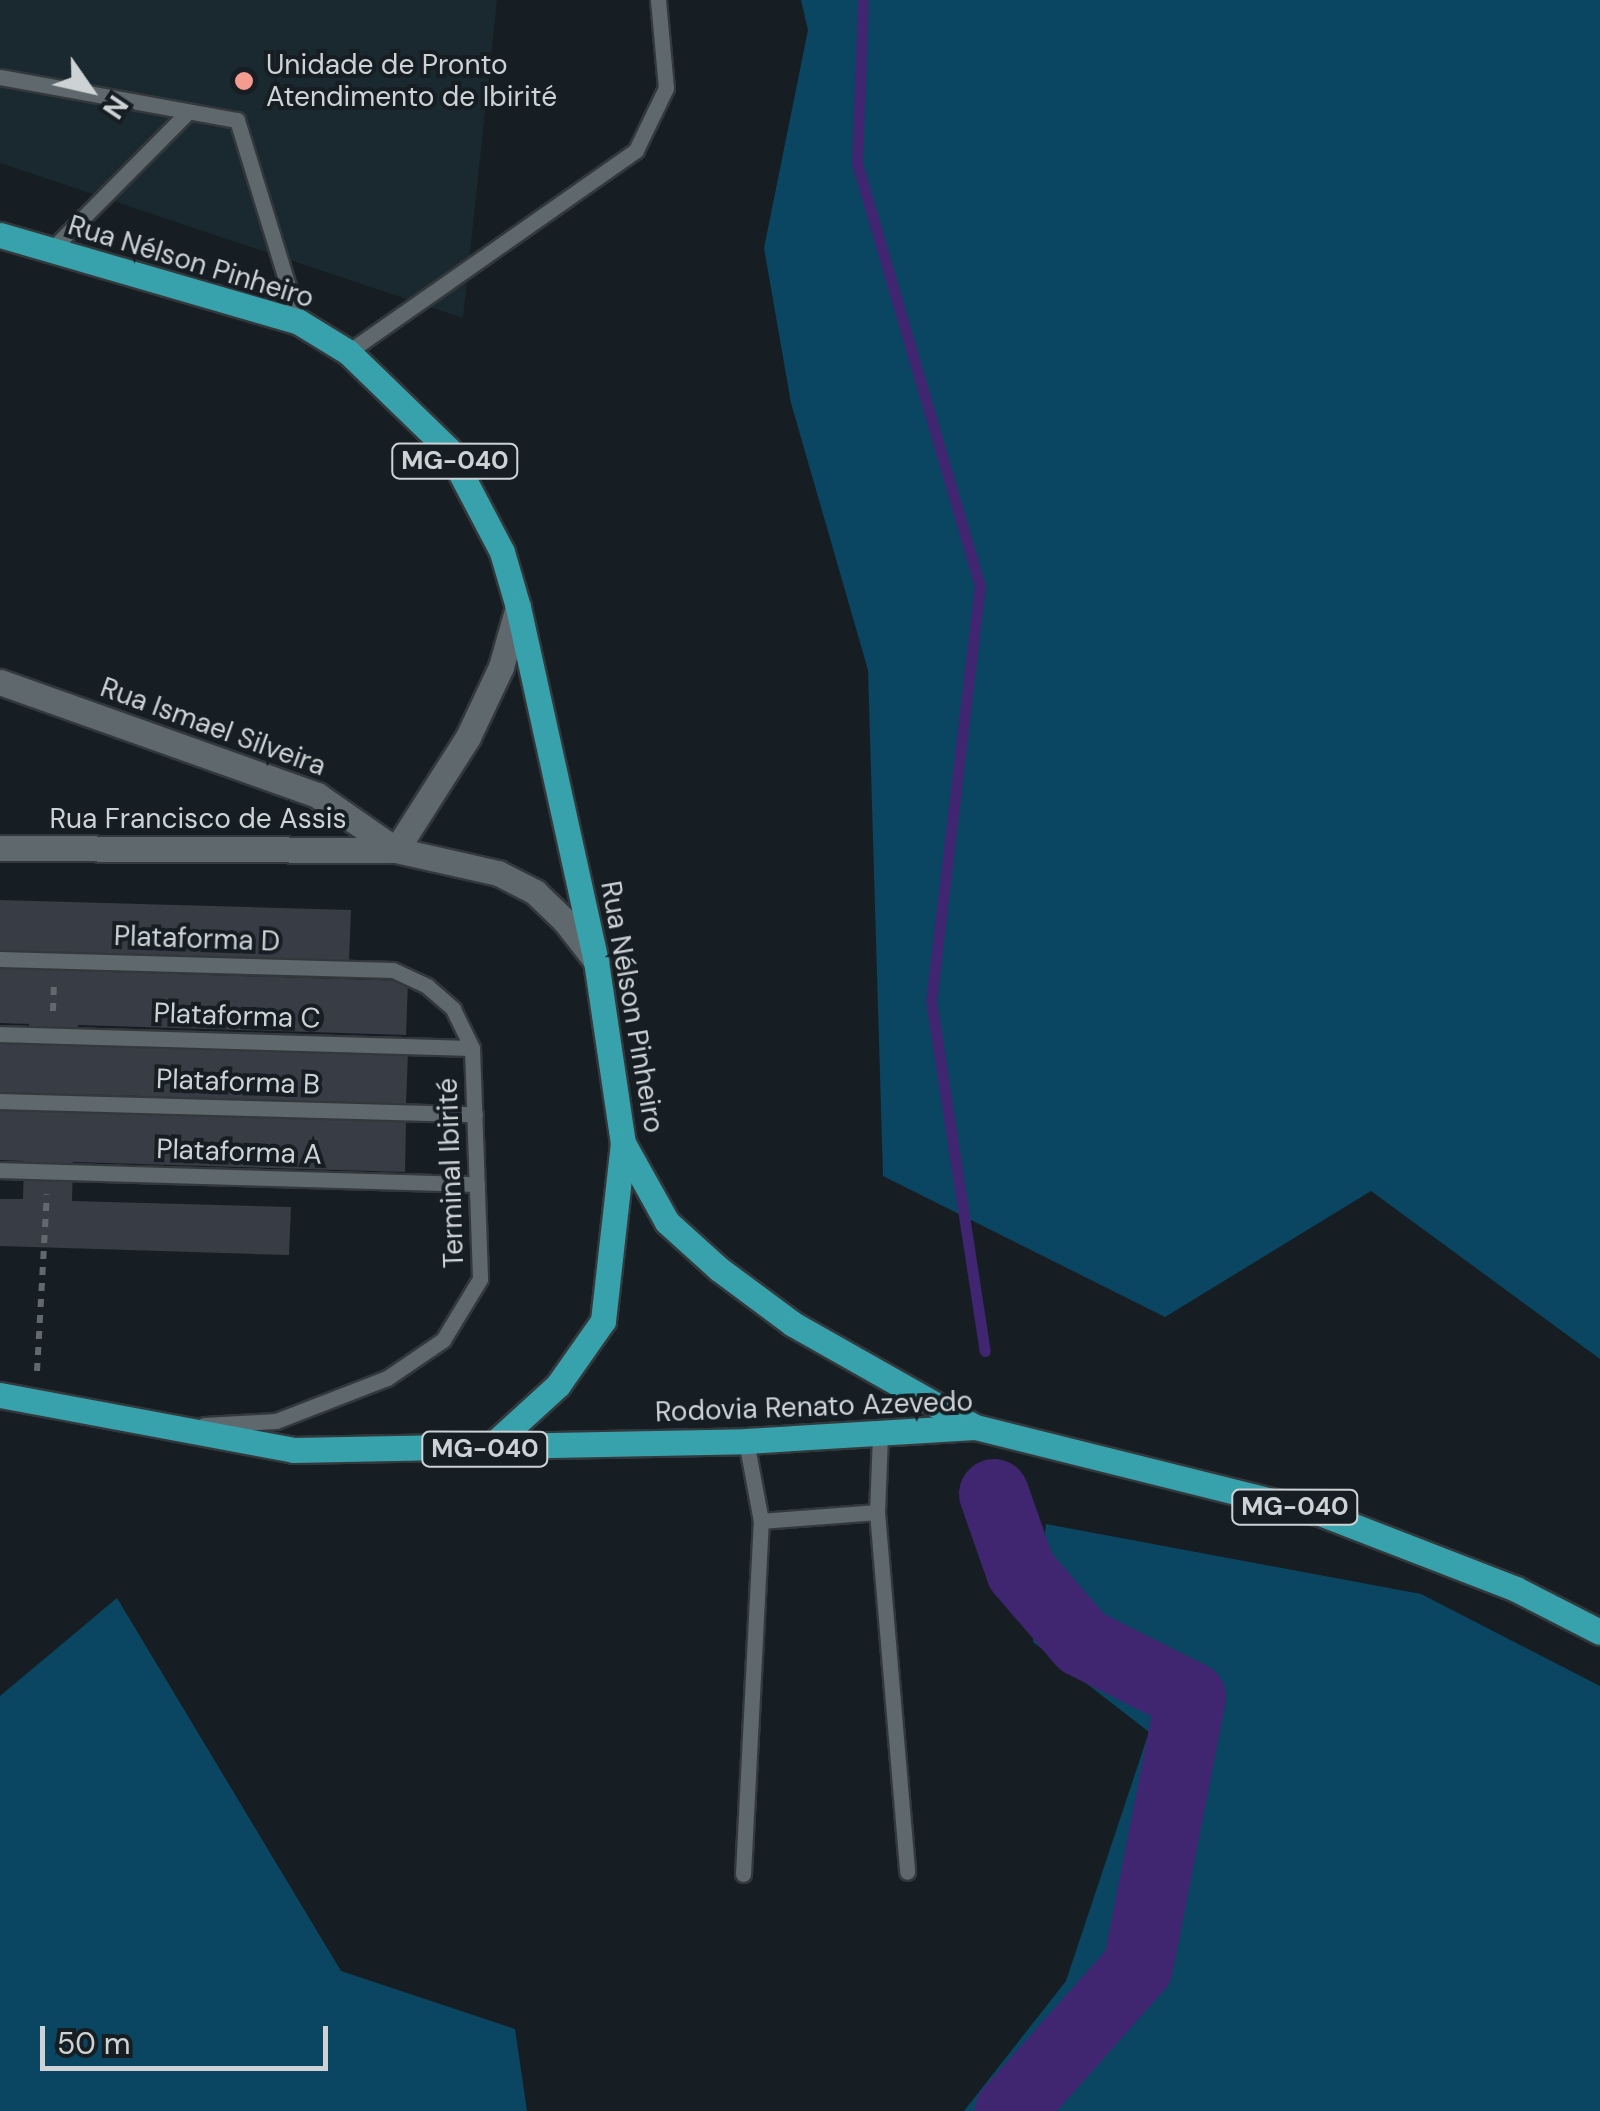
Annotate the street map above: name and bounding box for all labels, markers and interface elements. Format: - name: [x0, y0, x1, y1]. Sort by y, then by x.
- north arrow: [40, 40, 140, 140]
- place label: Unidade de Pronto Atendimento de Ibirité: [266, 48, 557, 114]
- marker: Unidade de Pronto Atendimento de Ibirité: [231, 68, 257, 94]
- text: N: [94, 88, 136, 126]
- street label: Rua Nélson Pinheiro: [64, 209, 318, 315]
- road number: MG-040: [390, 441, 520, 481]
- street label: Rua Ismael Silveira: [96, 671, 330, 783]
- street label: Rua Francisco de Assis: [49, 802, 347, 836]
- street label: Rua Nélson Pinheiro: [593, 878, 671, 1136]
- street label: Plataforma D: [113, 919, 281, 959]
- street label: Plataforma C: [153, 996, 321, 1036]
- street label: Plataforma B: [155, 1062, 321, 1102]
- street label: Terminal Ibirité: [431, 1077, 471, 1269]
- street label: Plataforma A: [156, 1132, 322, 1172]
- street label: Rodovia Renato Azevedo: [654, 1385, 974, 1429]
- road number: MG-040: [420, 1429, 550, 1469]
- road number: MG-040: [1230, 1487, 1360, 1527]
- scale bar: [45, 2006, 332, 2068]
- text: 50 m: [57, 2024, 131, 2063]

